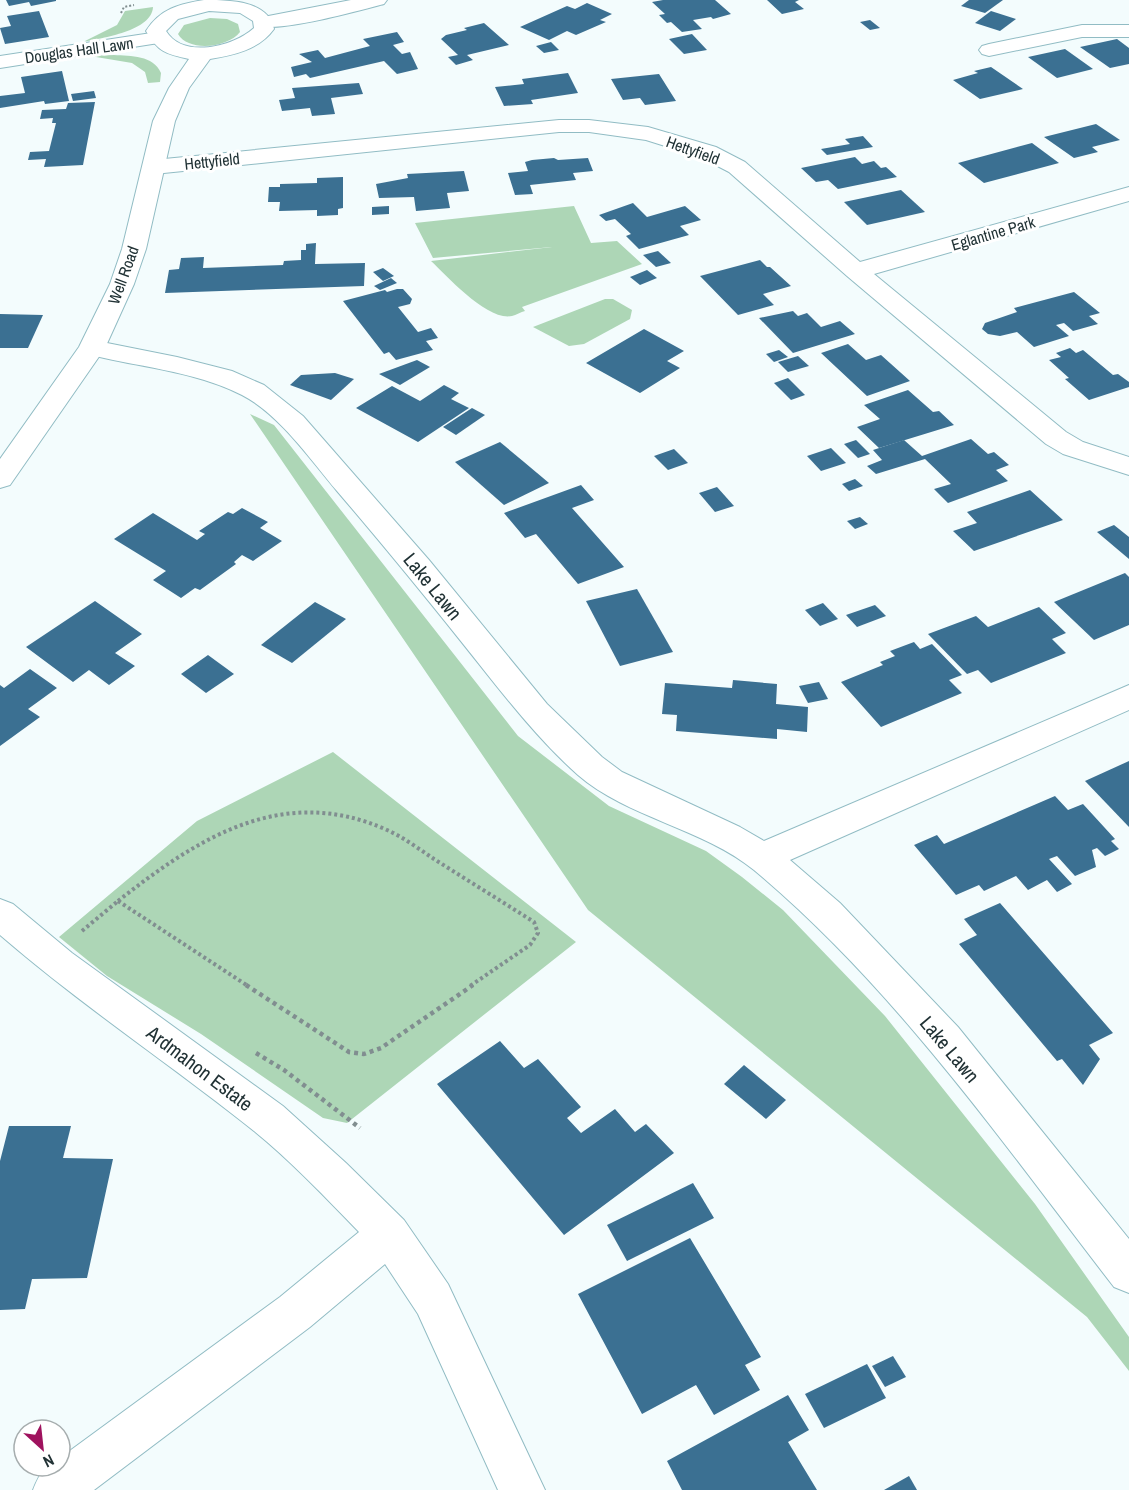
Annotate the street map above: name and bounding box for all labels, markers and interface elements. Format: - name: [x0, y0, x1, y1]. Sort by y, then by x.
- street label: Douglas Hall Lawn: [23, 31, 135, 69]
- street label: Hettyfield: [663, 130, 723, 170]
- street label: Hettyfield: [183, 147, 241, 175]
- street label: Eglantine Park: [949, 210, 1038, 255]
- street label: Well Road: [102, 243, 144, 307]
- street label: Lake Lawn: [398, 547, 468, 625]
- street label: Lake Lawn: [914, 1010, 986, 1088]
- street label: Ardmahon Estate: [140, 1018, 259, 1117]
- north arrow: [12, 1418, 72, 1478]
- text: N: [40, 1449, 58, 1473]

